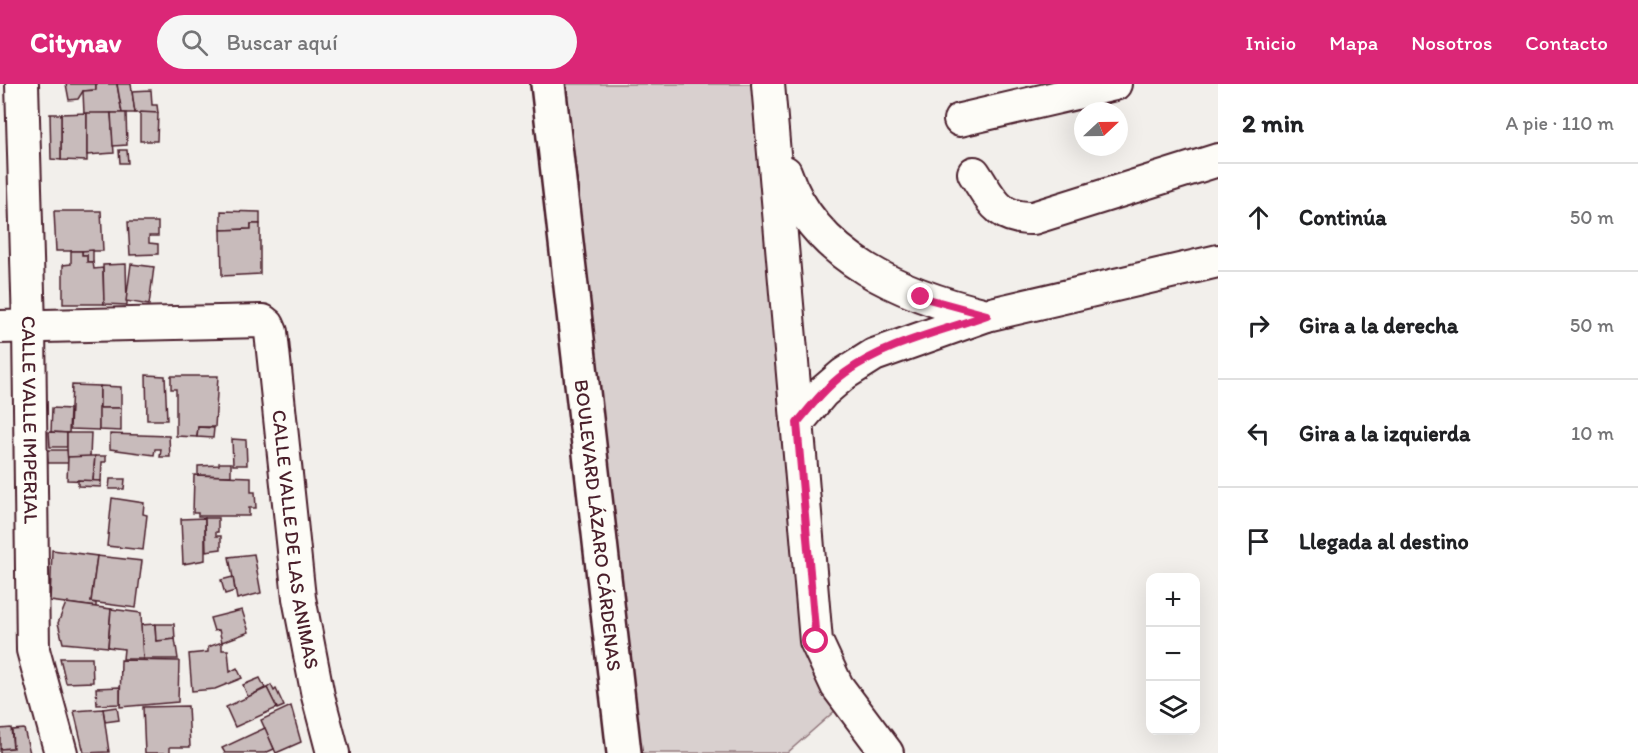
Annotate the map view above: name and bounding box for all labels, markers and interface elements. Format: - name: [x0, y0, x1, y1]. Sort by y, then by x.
- search box: [157, 15, 577, 69]
- text: Citynav: [30, 25, 121, 59]
- icon: search: [178, 26, 211, 59]
- text: Buscar aquí: [226, 29, 338, 56]
- text: Inicio: [1246, 30, 1296, 55]
- text: Mapa: [1329, 30, 1378, 55]
- text: Nosotros: [1411, 30, 1492, 55]
- text: Contacto: [1525, 30, 1608, 55]
- north arrow: [1074, 102, 1128, 156]
- text: 2 min: [1242, 107, 1304, 139]
- text: A pie · 110 m: [1506, 111, 1614, 135]
- icon: ahead: [1242, 201, 1275, 234]
- text: Continúa: [1299, 204, 1387, 231]
- text: 50 m: [1570, 205, 1614, 229]
- route end: [907, 283, 933, 309]
- icon: right: [1242, 309, 1275, 342]
- text: Gira a la derecha: [1299, 312, 1458, 339]
- text: 50 m: [1570, 313, 1614, 337]
- street label: CALLE VALLE IMPERIAL: [17, 315, 43, 524]
- street label: BOULEVARD LÁZARO CÁRDENAS: [570, 378, 627, 672]
- street label: CALLE VALLE DE LAS ANIMAS: [267, 409, 325, 671]
- icon: left: [1242, 417, 1275, 450]
- text: Gira a la izquierda: [1299, 420, 1470, 447]
- text: 10 m: [1571, 421, 1614, 445]
- icon: arrive: [1242, 525, 1275, 558]
- text: Llegada al destino: [1299, 528, 1469, 555]
- map controls: [1146, 573, 1200, 735]
- button: +: [1146, 573, 1200, 627]
- route start: [802, 627, 828, 653]
- button: −: [1146, 627, 1200, 681]
- button: layers: [1146, 681, 1200, 735]

